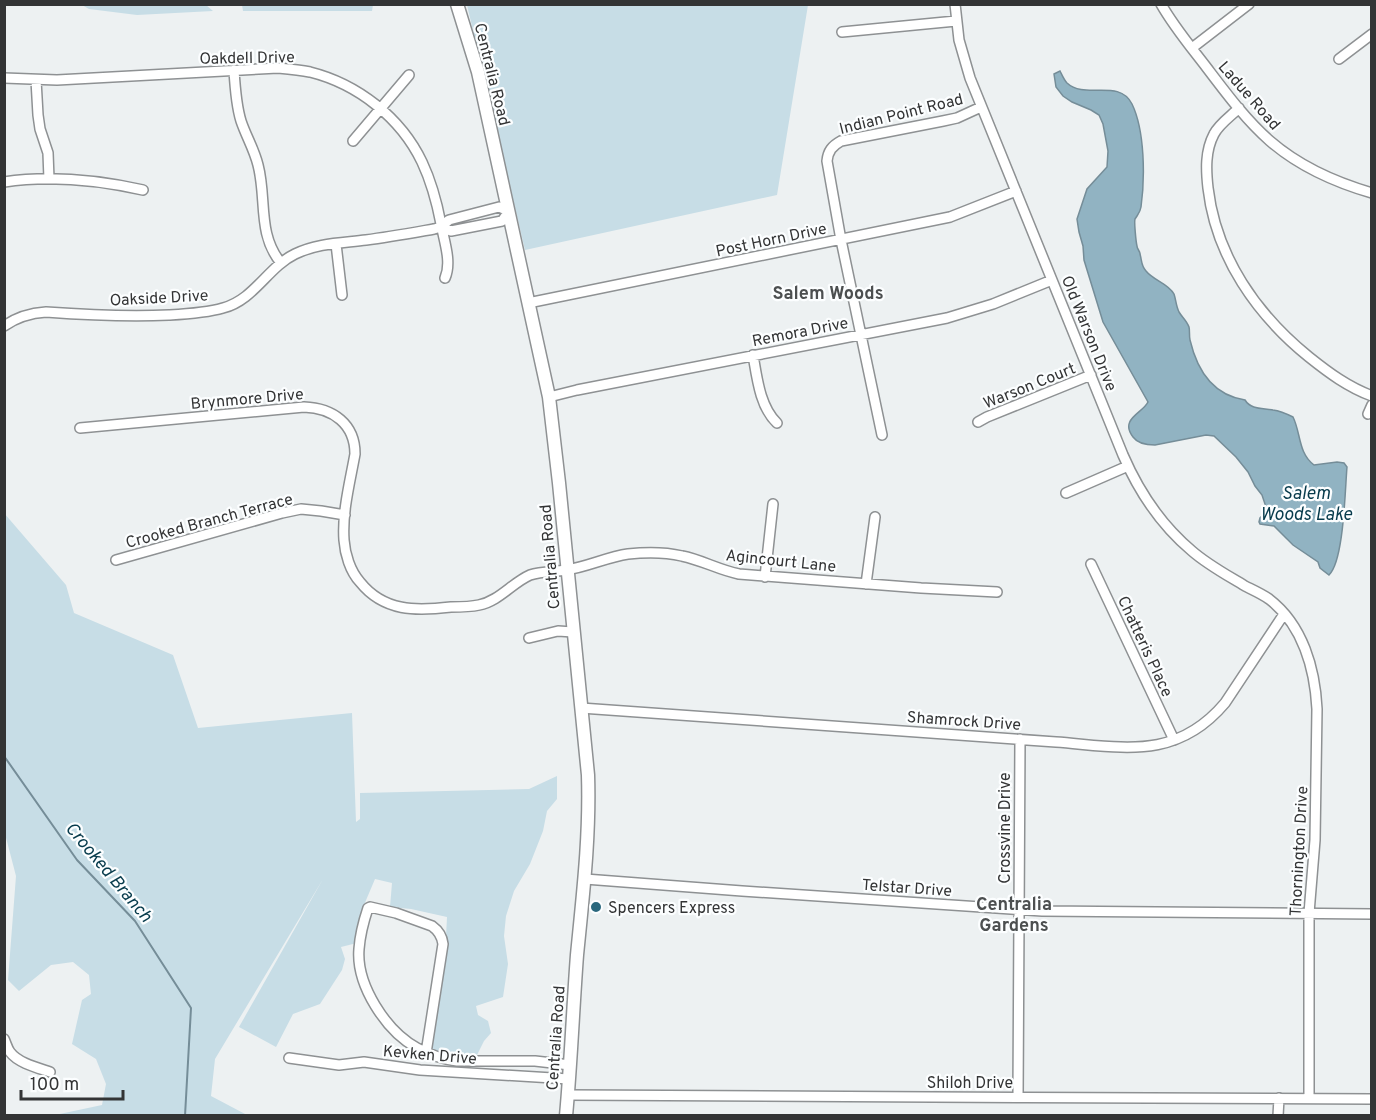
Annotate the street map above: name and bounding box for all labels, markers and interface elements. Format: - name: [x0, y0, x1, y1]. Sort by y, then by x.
- street label: Centralia Road: [469, 21, 513, 128]
- street label: Oakdell Drive: [199, 48, 295, 70]
- street label: Ladue Road: [1213, 58, 1284, 135]
- street label: Indian Point Road: [837, 90, 965, 140]
- street label: Post Horn Drive: [714, 219, 829, 262]
- street label: Old Warson Drive: [1056, 273, 1120, 394]
- district label: Salem Woods: [772, 283, 884, 306]
- street label: Oakside Drive: [109, 286, 209, 312]
- street label: Remora Drive: [751, 314, 850, 352]
- street label: Warson Court: [981, 359, 1079, 414]
- street label: Brynmore Drive: [190, 385, 305, 415]
- water label: Salem Woods Lake: [1260, 483, 1353, 527]
- street label: Crooked Branch Terrace: [124, 490, 295, 554]
- street label: Centralia Road: [536, 504, 566, 610]
- street label: Agincourt Lane: [725, 546, 837, 578]
- street label: Chatteris Place: [1112, 593, 1176, 701]
- street label: Shamrock Drive: [906, 708, 1022, 736]
- street label: Crossvine Drive: [996, 772, 1016, 884]
- street label: Thornington Drive: [1287, 786, 1313, 917]
- water label: Crooked Branch: [59, 818, 157, 928]
- street label: Telstar Drive: [861, 876, 953, 902]
- district label: Centralia Gardens: [976, 894, 1052, 938]
- place label: Spencers Express: [608, 899, 735, 919]
- marker: Spencers Express: [589, 900, 603, 914]
- street label: Centralia Road: [543, 985, 571, 1091]
- street label: Kevken Drive: [382, 1042, 478, 1070]
- scale bar: [21, 1063, 123, 1101]
- text: 100 m: [30, 1074, 79, 1097]
- street label: Shiloh Drive: [927, 1074, 1013, 1094]

